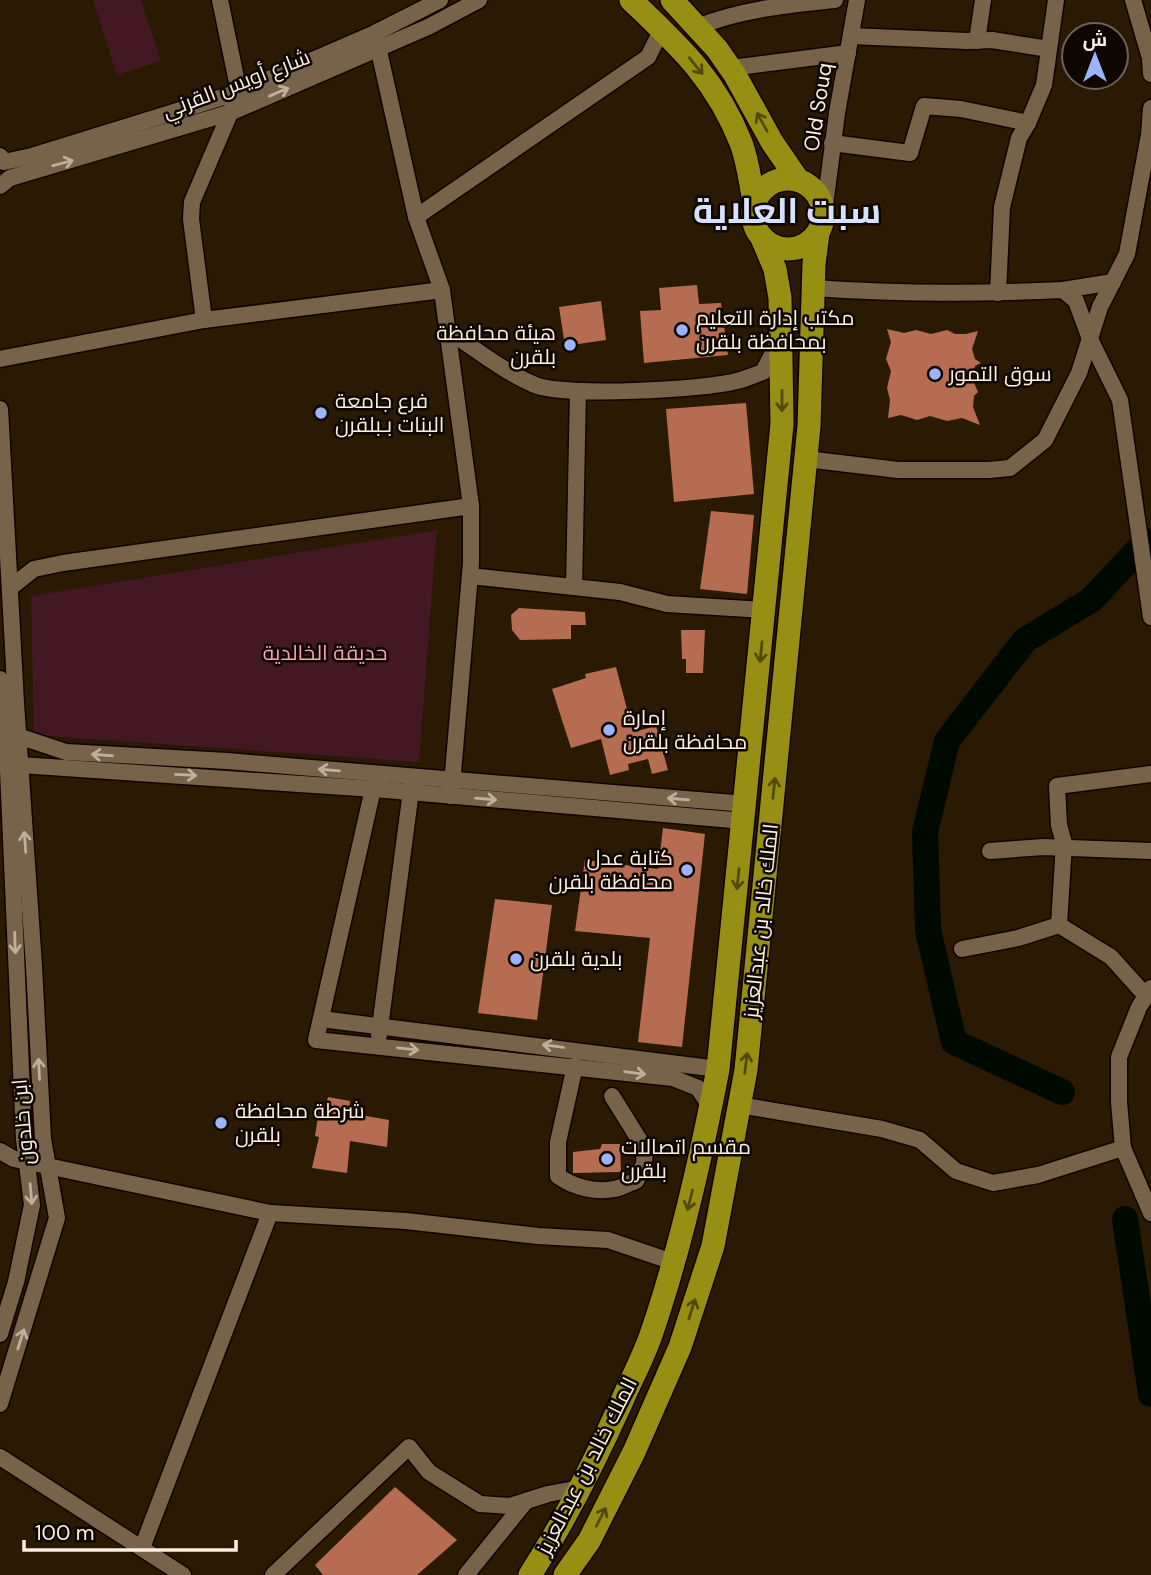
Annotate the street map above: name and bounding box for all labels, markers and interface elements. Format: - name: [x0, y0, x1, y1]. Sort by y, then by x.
- north arrow: [1060, 21, 1130, 91]
- text: ش: [1083, 27, 1107, 52]
- street label: شارع أويس القرني: [158, 43, 315, 127]
- one-way arrow: [689, 56, 704, 74]
- street label: Old Souq: [797, 61, 839, 153]
- one-way arrow: [268, 85, 290, 98]
- one-way arrow: [755, 113, 769, 133]
- one-way arrow: [52, 155, 74, 168]
- district label: سبت العلاية: [693, 188, 881, 234]
- place label: مكتب إدارة التعليم بمحافظة بلقرن: [696, 304, 854, 356]
- place label: هيئة محافظة بلقرن: [436, 319, 556, 371]
- marker: مكتب إدارة التعليم بمحافظة بلقرن: [674, 322, 690, 338]
- marker: هيئة محافظة بلقرن: [562, 337, 578, 353]
- place label: سوق التمور: [948, 360, 1052, 388]
- marker: سوق التمور: [927, 366, 943, 382]
- place label: فرع جامعة البنات بـبلقرن: [335, 387, 444, 439]
- one-way arrow: [775, 390, 789, 413]
- marker: فرع جامعة البنات بـبلقرن: [313, 405, 329, 421]
- park label: حديقة الخالدية: [263, 639, 387, 667]
- one-way arrow: [754, 641, 767, 663]
- place label: إمارة محافظة بلقرن: [623, 704, 747, 756]
- marker: إمارة محافظة بلقرن: [601, 722, 617, 738]
- one-way arrow: [91, 748, 114, 761]
- one-way arrow: [318, 763, 341, 776]
- one-way arrow: [174, 768, 197, 781]
- one-way arrow: [768, 778, 781, 800]
- one-way arrow: [667, 792, 689, 805]
- one-way arrow: [474, 793, 497, 806]
- street label: الملك خالد بن عبدالعزيز: [737, 822, 785, 1021]
- one-way arrow: [18, 831, 31, 853]
- place label: كتابة عدل محافظة بلقرن: [549, 844, 673, 896]
- marker: كتابة عدل محافظة بلقرن: [679, 862, 695, 878]
- one-way arrow: [732, 867, 745, 890]
- one-way arrow: [8, 931, 22, 954]
- place label: بلدية بلقرن: [530, 945, 622, 973]
- marker: بلدية بلقرن: [508, 951, 524, 967]
- one-way arrow: [542, 1040, 565, 1053]
- one-way arrow: [397, 1043, 419, 1056]
- one-way arrow: [740, 1053, 753, 1075]
- one-way arrow: [33, 1057, 46, 1080]
- one-way arrow: [623, 1067, 646, 1080]
- street label: ابن خلدون: [5, 1078, 41, 1166]
- place label: شرطة محافظة بلقرن: [235, 1097, 365, 1149]
- marker: شرطة محافظة بلقرن: [213, 1115, 229, 1131]
- place label: مقسم اتصالات بلقرن: [621, 1133, 751, 1185]
- marker: مقسم اتصالات بلقرن: [599, 1151, 615, 1167]
- one-way arrow: [25, 1182, 38, 1205]
- one-way arrow: [683, 1188, 696, 1211]
- one-way arrow: [686, 1298, 699, 1320]
- one-way arrow: [16, 1328, 28, 1350]
- street label: الملك خالد بن عبدالعزيز: [530, 1372, 644, 1560]
- one-way arrow: [594, 1507, 608, 1528]
- scale bar: [24, 1508, 236, 1552]
- text: 100 m: [35, 1519, 95, 1547]

